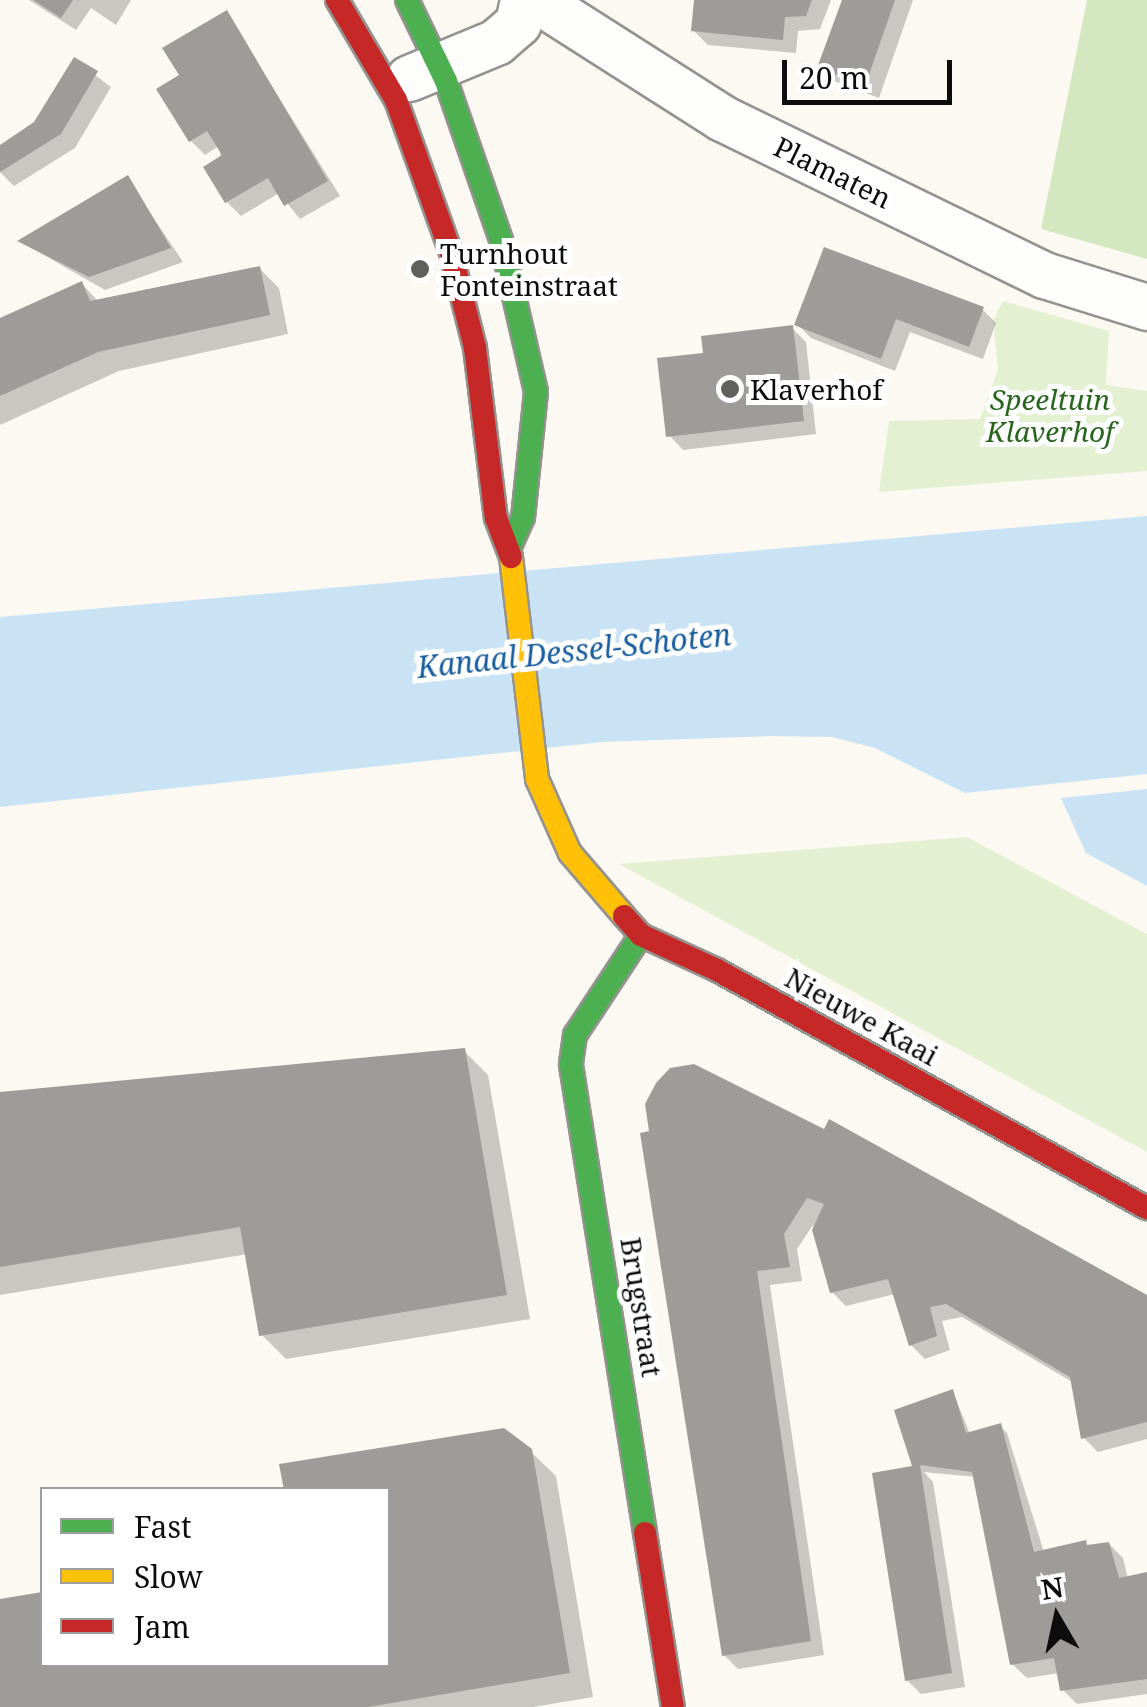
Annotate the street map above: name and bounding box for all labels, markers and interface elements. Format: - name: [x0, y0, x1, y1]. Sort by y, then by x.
- scale bar: [787, 40, 957, 102]
- text: 20 m: [799, 57, 869, 98]
- street label: Plamaten: [769, 129, 897, 215]
- place label: Turnhout Fonteinstraat: [440, 236, 618, 302]
- marker: Turnhout Fonteinstraat: [409, 258, 431, 280]
- place label: Klaverhof: [750, 372, 883, 406]
- marker: Klaverhof: [719, 378, 741, 400]
- park label: Speeltuin Klaverhof: [986, 382, 1114, 448]
- water label: Kanaal Dessel-Schoten: [415, 617, 733, 685]
- street label: Nieuwe Kaai: [780, 960, 944, 1072]
- street label: Brugstraat: [614, 1235, 670, 1379]
- legend: [40, 1487, 390, 1667]
- text: Fast: [134, 1506, 191, 1547]
- text: Slow: [134, 1556, 203, 1597]
- north arrow: [1007, 1567, 1107, 1667]
- text: N: [1038, 1567, 1066, 1608]
- text: Jam: [134, 1606, 190, 1647]

